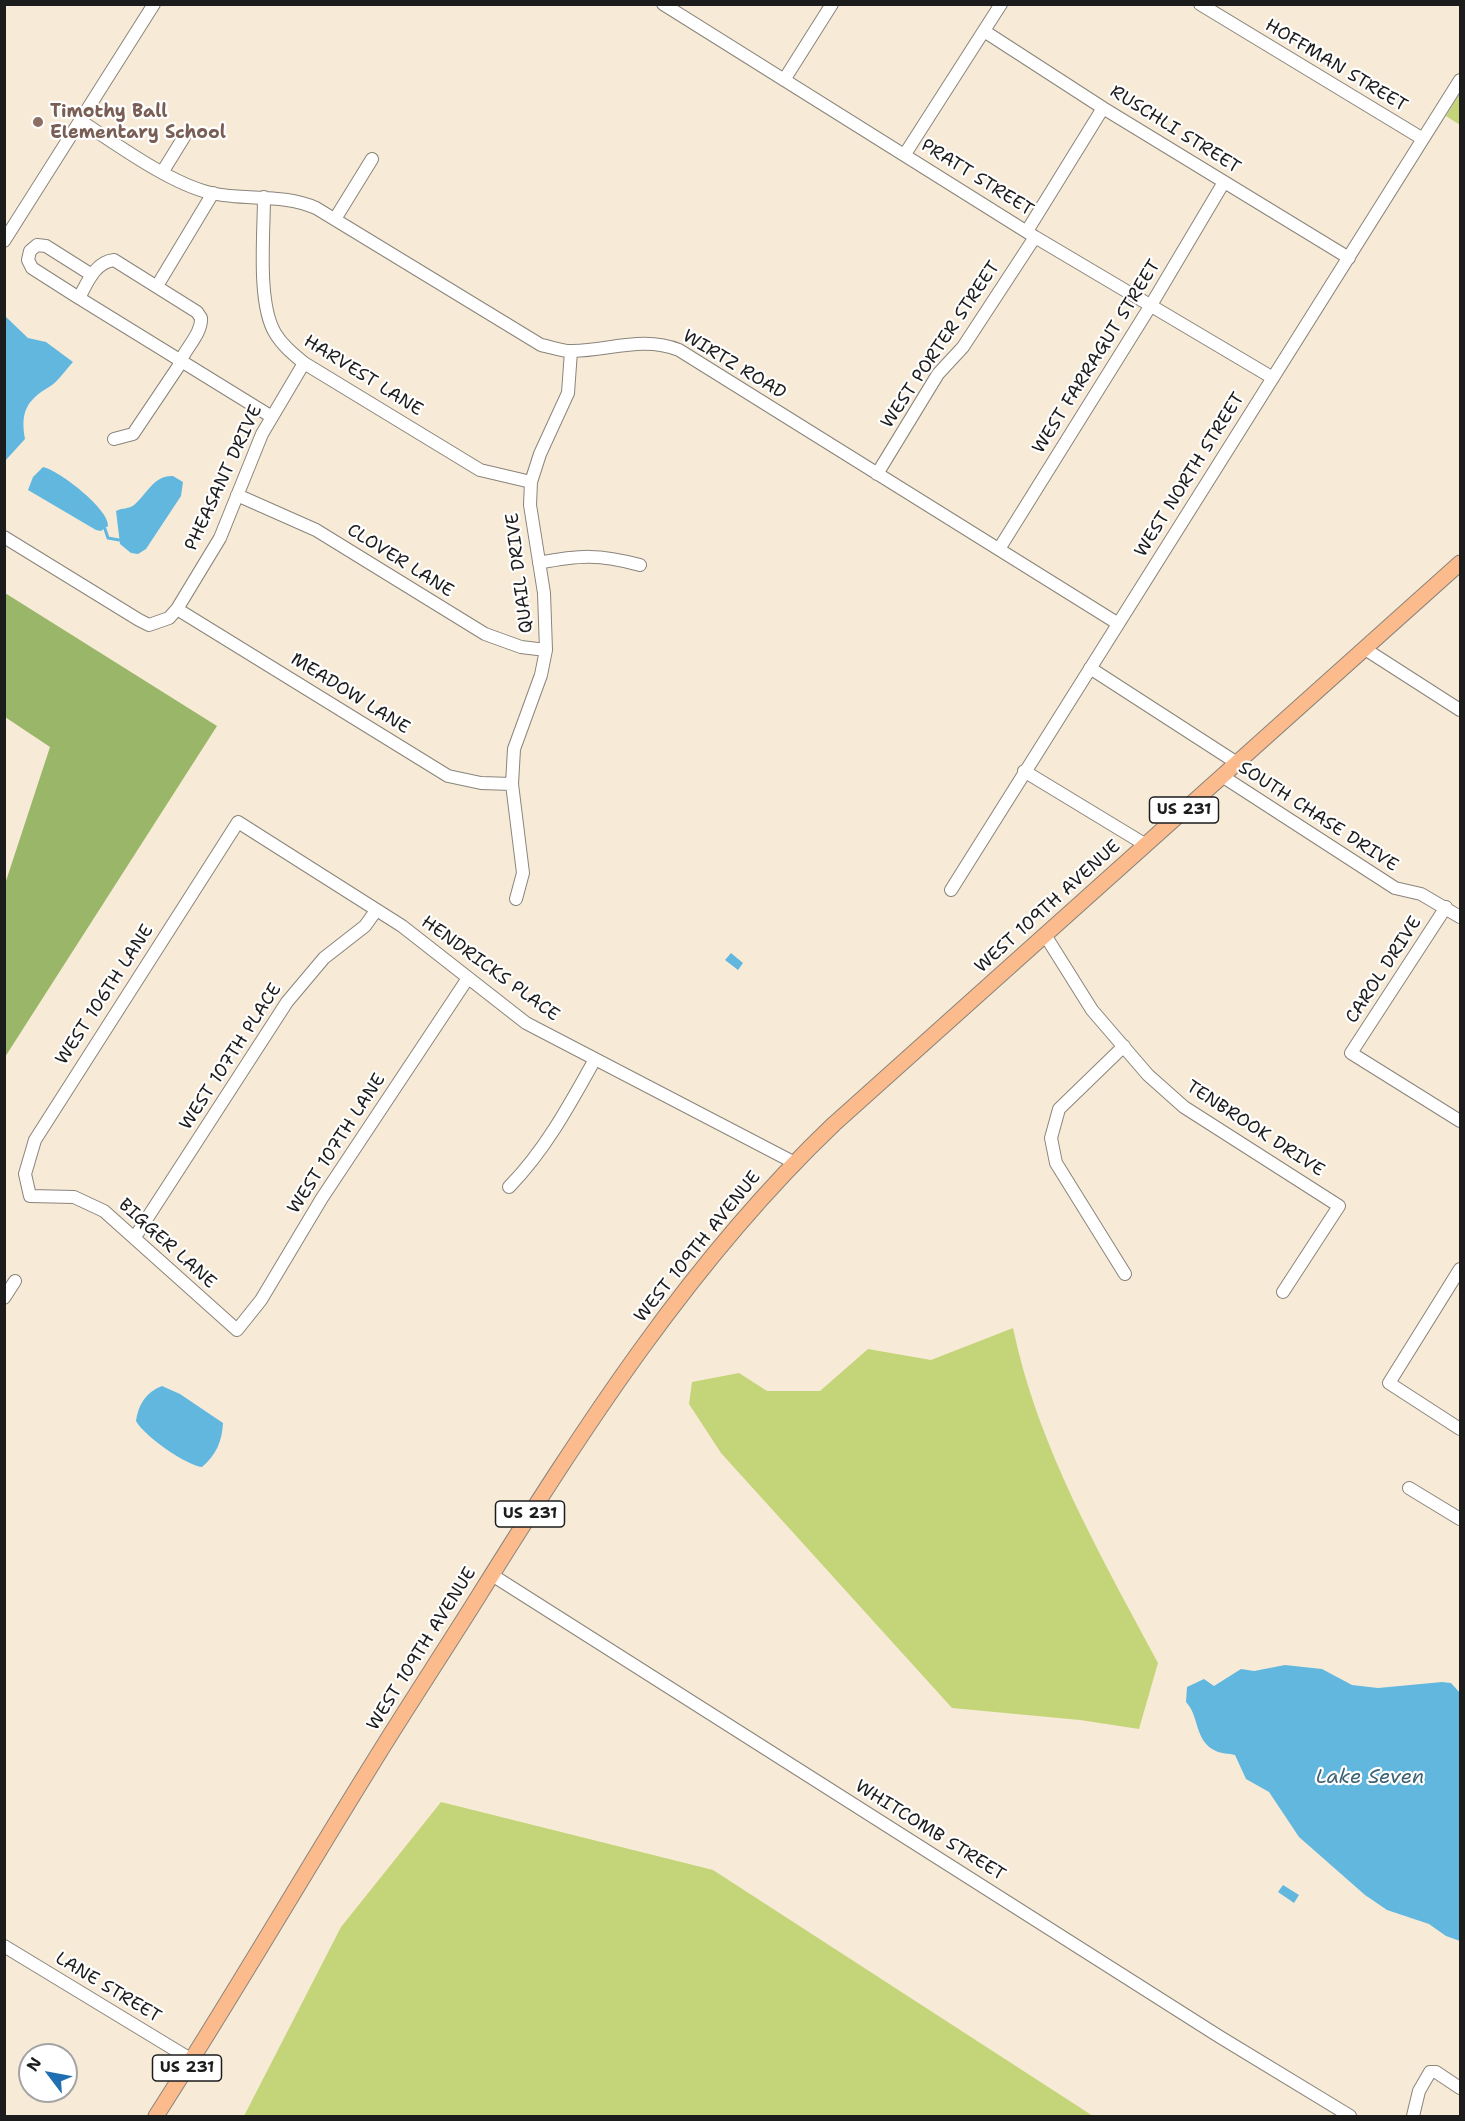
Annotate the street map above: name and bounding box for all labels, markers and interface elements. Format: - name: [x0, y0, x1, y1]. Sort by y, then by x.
- street label: HOFFMAN STREET: [1261, 15, 1411, 117]
- street label: RUSCHLI STREET: [1106, 81, 1244, 179]
- place label: Timothy Ball Elementary School: [50, 101, 226, 144]
- marker: Timothy Ball Elementary School: [31, 115, 45, 129]
- street label: PRATT STREET: [917, 135, 1037, 221]
- street label: WEST FARRAGUT STREET: [1028, 256, 1166, 458]
- street label: WEST PORTER STREET: [877, 257, 1005, 433]
- street label: WIRTZ ROAD: [678, 326, 790, 404]
- street label: HARVEST LANE: [300, 331, 426, 421]
- street label: WEST NORTH STREET: [1131, 389, 1249, 561]
- street label: PHEASANT DRIVE: [181, 402, 267, 554]
- street label: QUAIL DRIVE: [502, 512, 538, 634]
- street label: CLOVER LANE: [343, 520, 457, 602]
- street label: MEADOW LANE: [287, 649, 413, 739]
- street label: SOUTH CHASE DRIVE: [1234, 757, 1402, 877]
- road number: US 231: [1150, 797, 1218, 823]
- street label: WEST 109TH AVENUE: [971, 836, 1125, 978]
- street label: HENDRICKS PLACE: [417, 912, 563, 1026]
- street label: CAROL DRIVE: [1341, 913, 1427, 1027]
- street label: WEST 106TH LANE: [52, 921, 158, 1069]
- street label: WEST 107TH PLACE: [176, 980, 286, 1134]
- street label: WEST 107TH LANE: [284, 1070, 390, 1218]
- street label: TENBROOK DRIVE: [1182, 1076, 1328, 1182]
- street label: WEST 109TH AVENUE: [630, 1167, 766, 1327]
- street label: BIGGER LANE: [114, 1194, 220, 1294]
- road number: US 231: [496, 1501, 564, 1527]
- street label: WEST 109TH AVENUE: [363, 1563, 481, 1735]
- water label: Lake Seven: [1316, 1766, 1424, 1790]
- street label: WHITCOMB STREET: [851, 1776, 1009, 1886]
- street label: LANE STREET: [51, 1948, 165, 2028]
- north arrow: [18, 2043, 78, 2103]
- text: N: [22, 2053, 46, 2075]
- road number: US 231: [152, 2055, 222, 2081]

